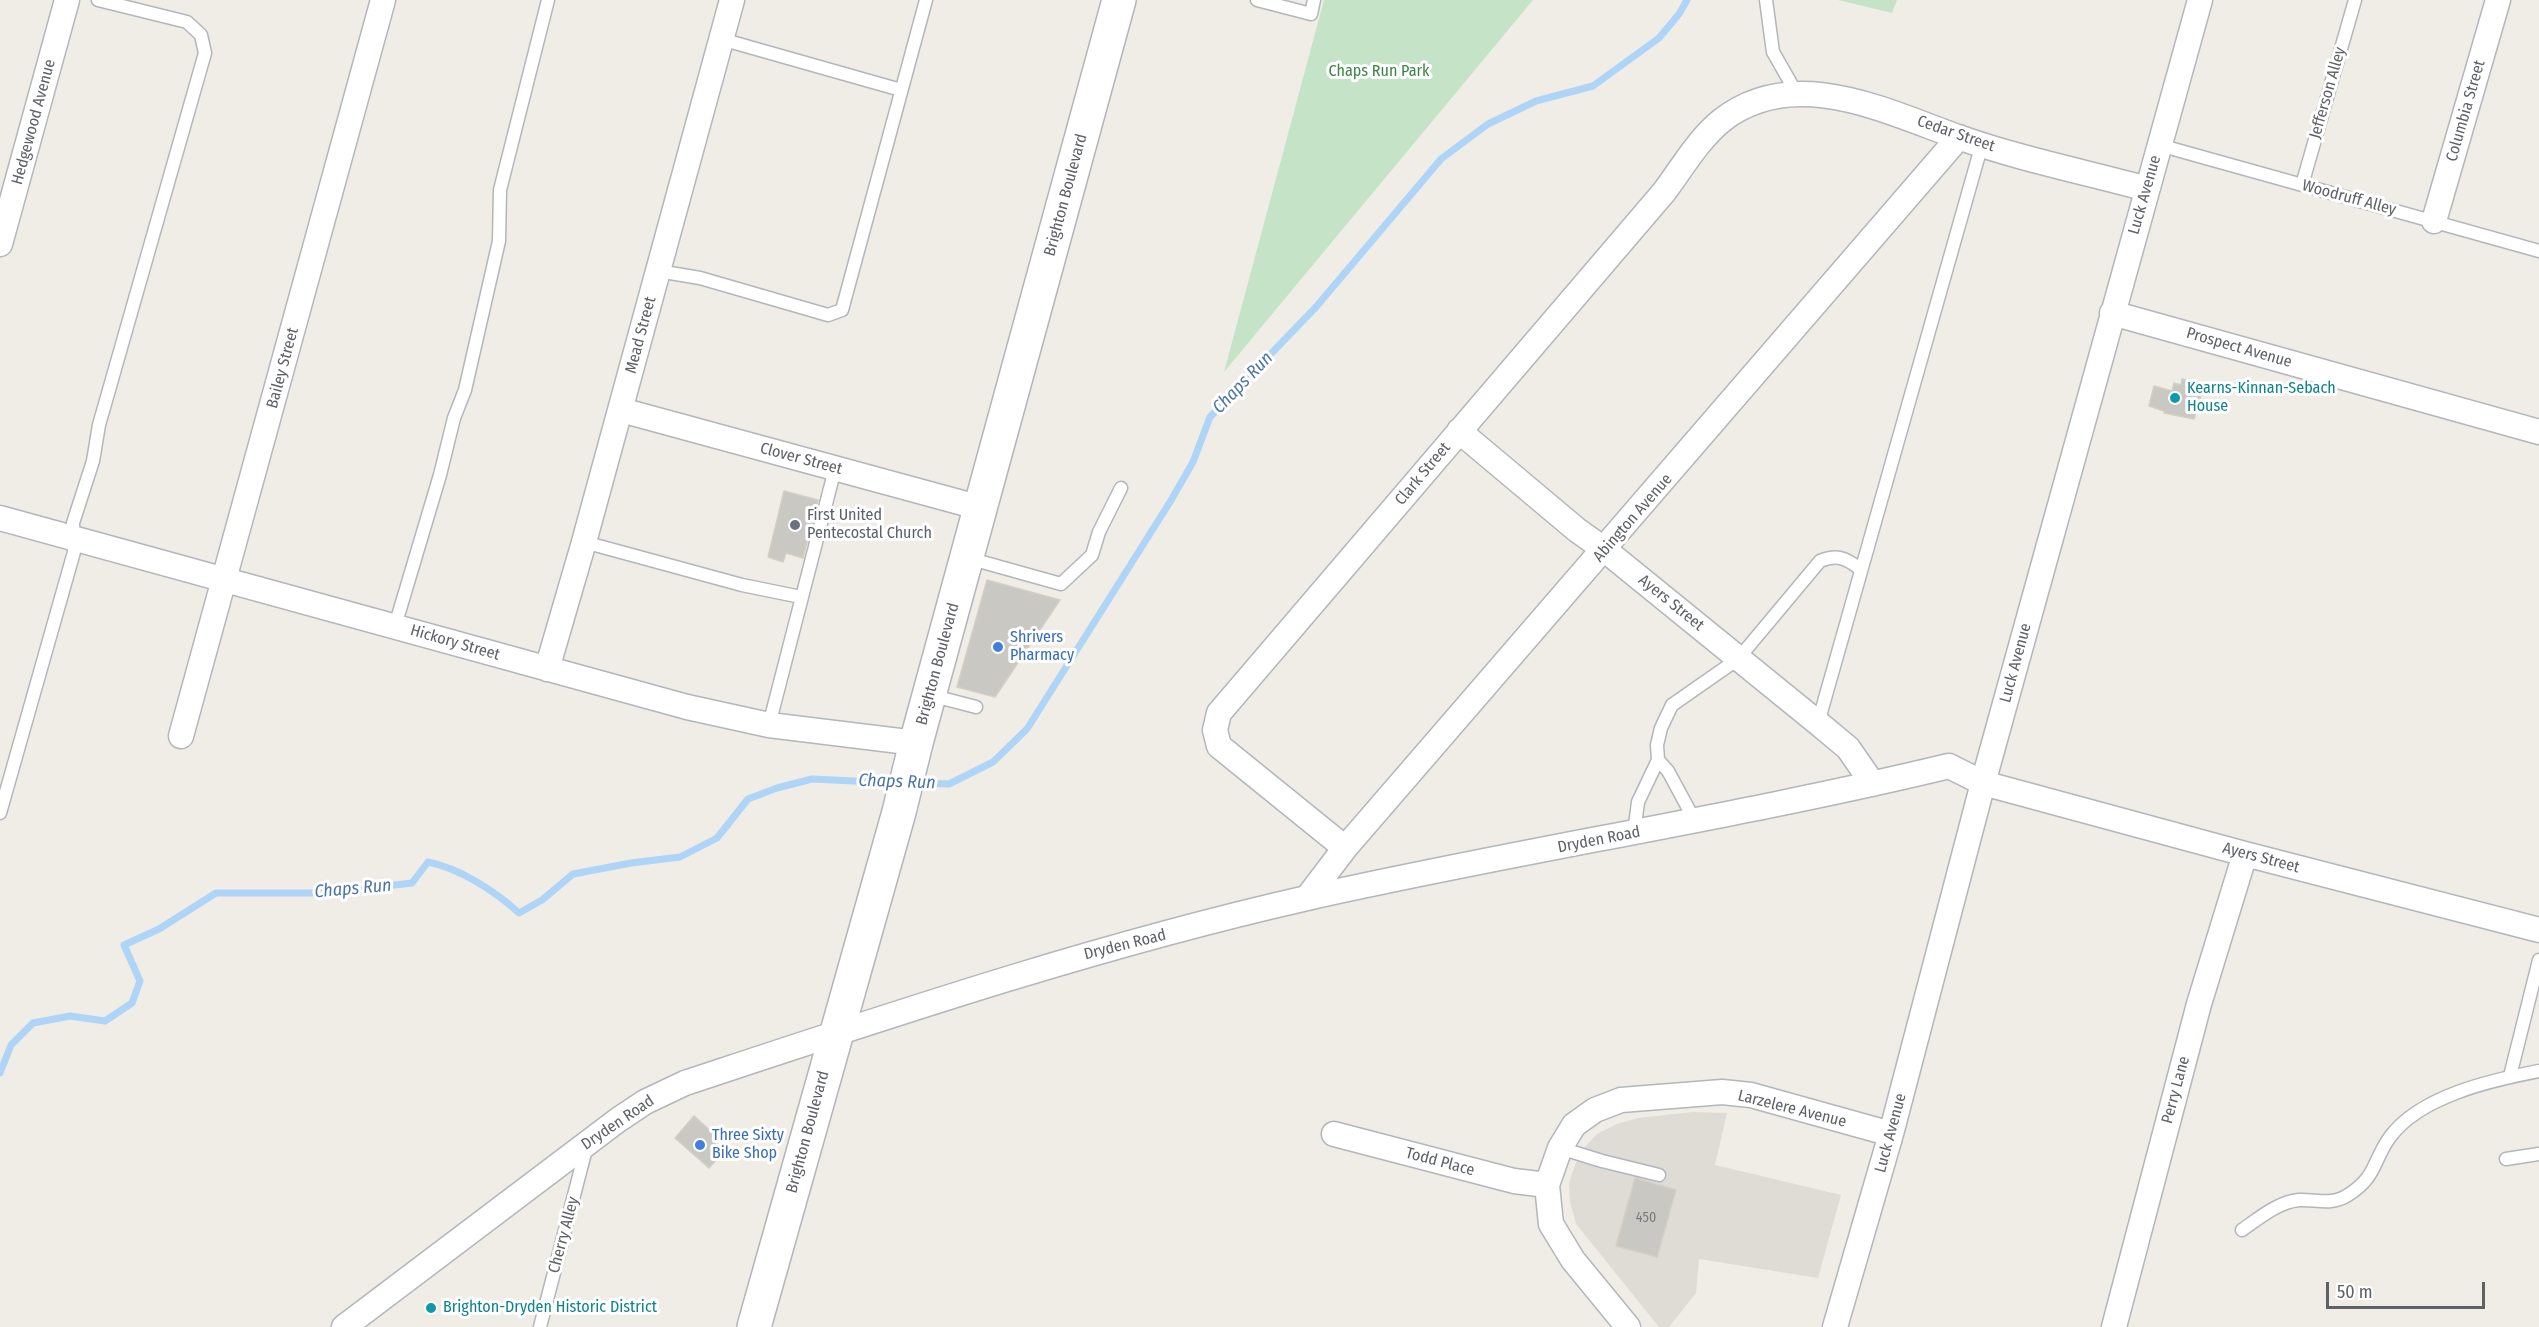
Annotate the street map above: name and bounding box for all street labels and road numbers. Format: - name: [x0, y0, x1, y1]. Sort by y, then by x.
- street label: Jefferson Alley: [2306, 45, 2350, 141]
- street label: Hedgewood Avenue: [8, 57, 60, 187]
- street label: Columbia Street: [2442, 58, 2490, 164]
- street label: Cedar Street: [1915, 112, 1997, 156]
- street label: Brighton Boulevard: [1040, 132, 1092, 258]
- street label: Luck Avenue: [2125, 153, 2165, 237]
- street label: Woodruff Alley: [2300, 176, 2398, 220]
- street label: Mead Street: [622, 295, 660, 375]
- street label: Prospect Avenue: [2184, 324, 2294, 372]
- street label: Bailey Street: [263, 326, 303, 410]
- street label: Clover Street: [758, 439, 844, 479]
- street label: Clark Street: [1391, 439, 1455, 509]
- street label: Abington Avenue: [1589, 470, 1677, 566]
- street label: Ayers Street: [1634, 571, 1708, 635]
- street label: Brighton Boulevard: [912, 601, 964, 727]
- street label: Hickory Street: [408, 621, 502, 665]
- street label: Luck Avenue: [1996, 621, 2036, 705]
- street label: Dryden Road: [1556, 823, 1642, 857]
- street label: Ayers Street: [2221, 839, 2301, 877]
- street label: Dryden Road: [1082, 926, 1168, 964]
- street label: Perry Lane: [2158, 1054, 2194, 1126]
- street label: Brighton Boulevard: [782, 1069, 834, 1195]
- street label: Larzelere Avenue: [1736, 1086, 1848, 1132]
- street label: Luck Avenue: [1871, 1091, 1911, 1175]
- street label: Dryden Road: [578, 1092, 658, 1154]
- street label: Todd Place: [1403, 1144, 1477, 1180]
- street label: Cherry Alley: [545, 1195, 583, 1275]

